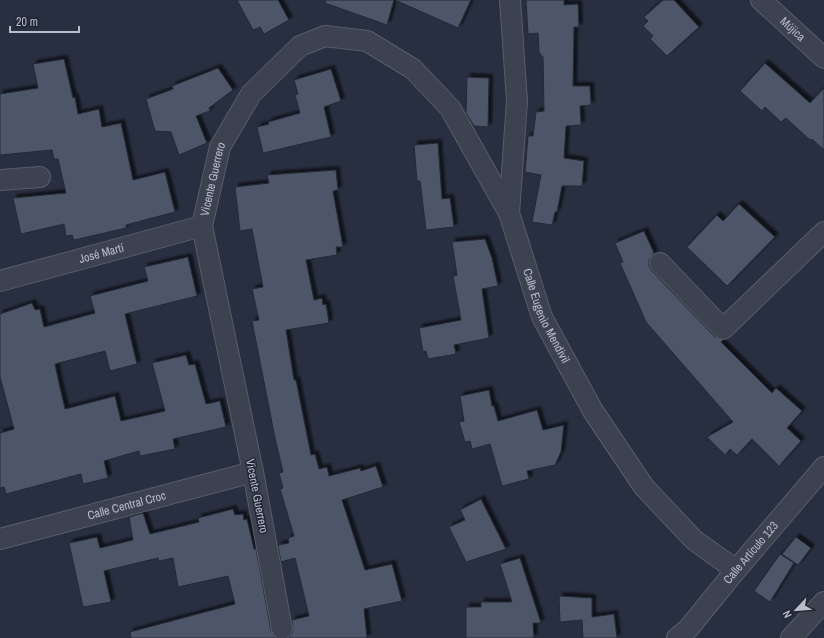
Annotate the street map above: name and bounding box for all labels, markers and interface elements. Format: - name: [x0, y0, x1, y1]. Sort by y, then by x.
- scale bar: [10, 8, 79, 34]
- street label: Mújica: [777, 13, 809, 45]
- text: 20 m: [16, 14, 38, 30]
- street label: Vicente Guerrero: [197, 139, 229, 218]
- street label: José Martí: [77, 240, 126, 267]
- street label: Calle Eugenio Mendivil: [519, 266, 574, 366]
- street label: Vicente Guerrero: [242, 458, 272, 534]
- street label: Calle Central Croc: [86, 487, 168, 524]
- street label: Calle Artículo 123: [720, 518, 782, 587]
- north arrow: [776, 590, 816, 630]
- text: N: [779, 608, 795, 620]

